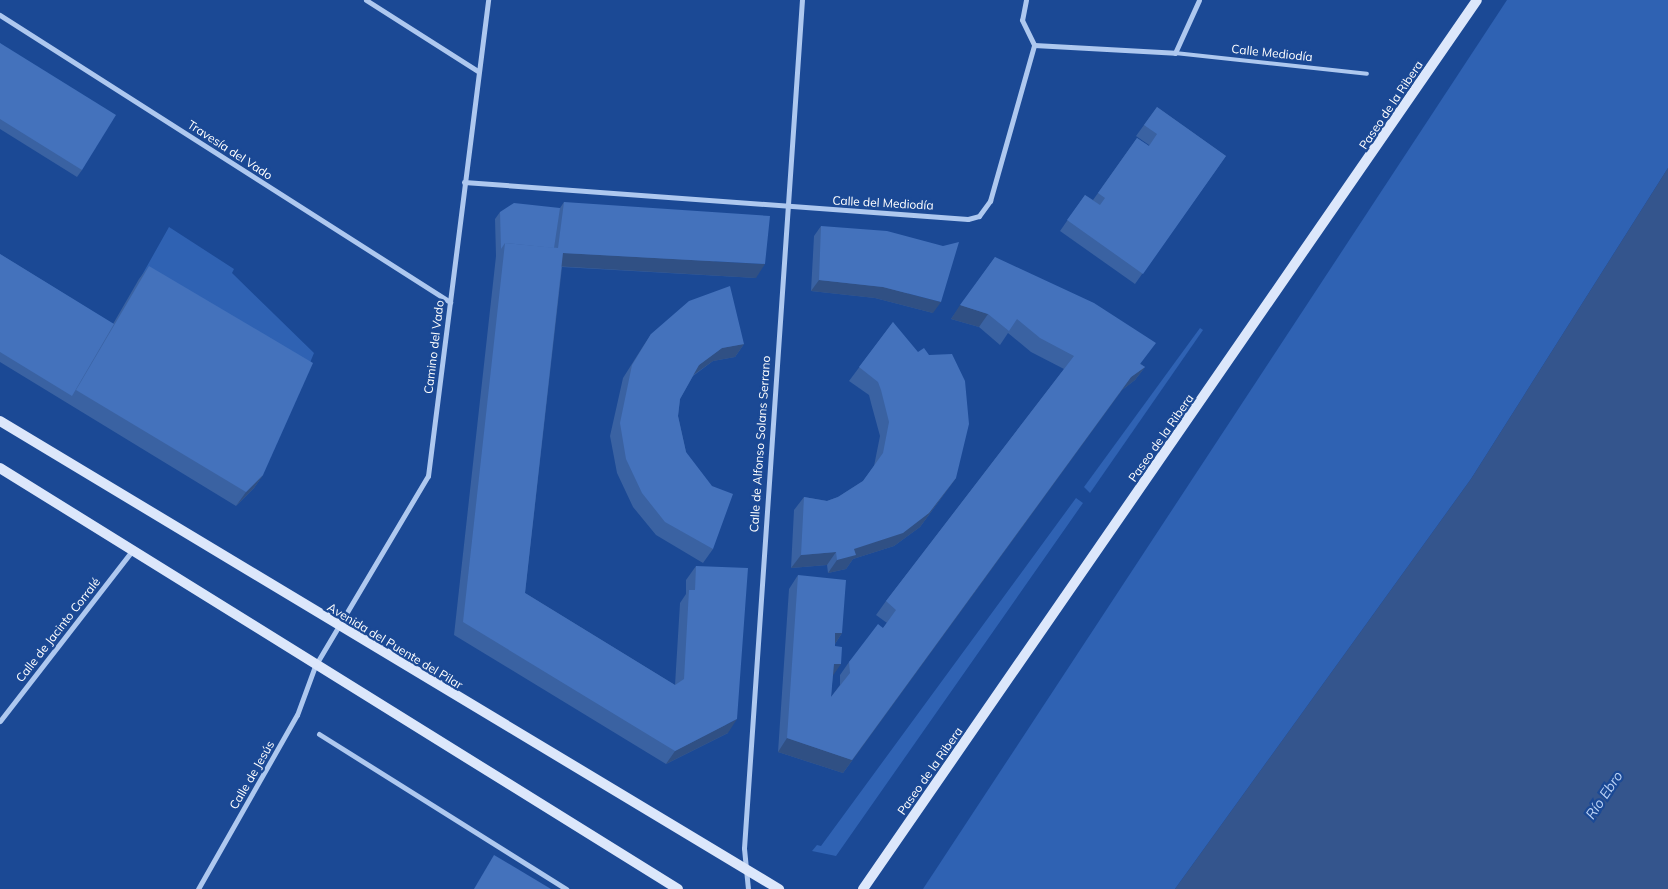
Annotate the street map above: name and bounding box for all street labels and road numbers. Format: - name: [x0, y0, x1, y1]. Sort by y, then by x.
- street label: Calle Mediodía: [1231, 42, 1313, 64]
- street label: Paseo de la Ribera: [1356, 58, 1426, 152]
- street label: Travesía del Vado: [185, 117, 275, 183]
- street label: Calle del Mediodía: [832, 193, 934, 213]
- street label: Camino del Vado: [421, 299, 447, 395]
- street label: Calle de Alfonso Solans Serrano: [747, 355, 773, 533]
- street label: Paseo de la Ribera: [1125, 391, 1197, 485]
- street label: Calle de Jacinto Corralé: [13, 575, 103, 685]
- street label: Avenida del Puente del Pilar: [325, 600, 465, 692]
- street label: Paseo de la Ribera: [894, 724, 966, 818]
- street label: Calle de Jesús: [227, 738, 277, 812]

